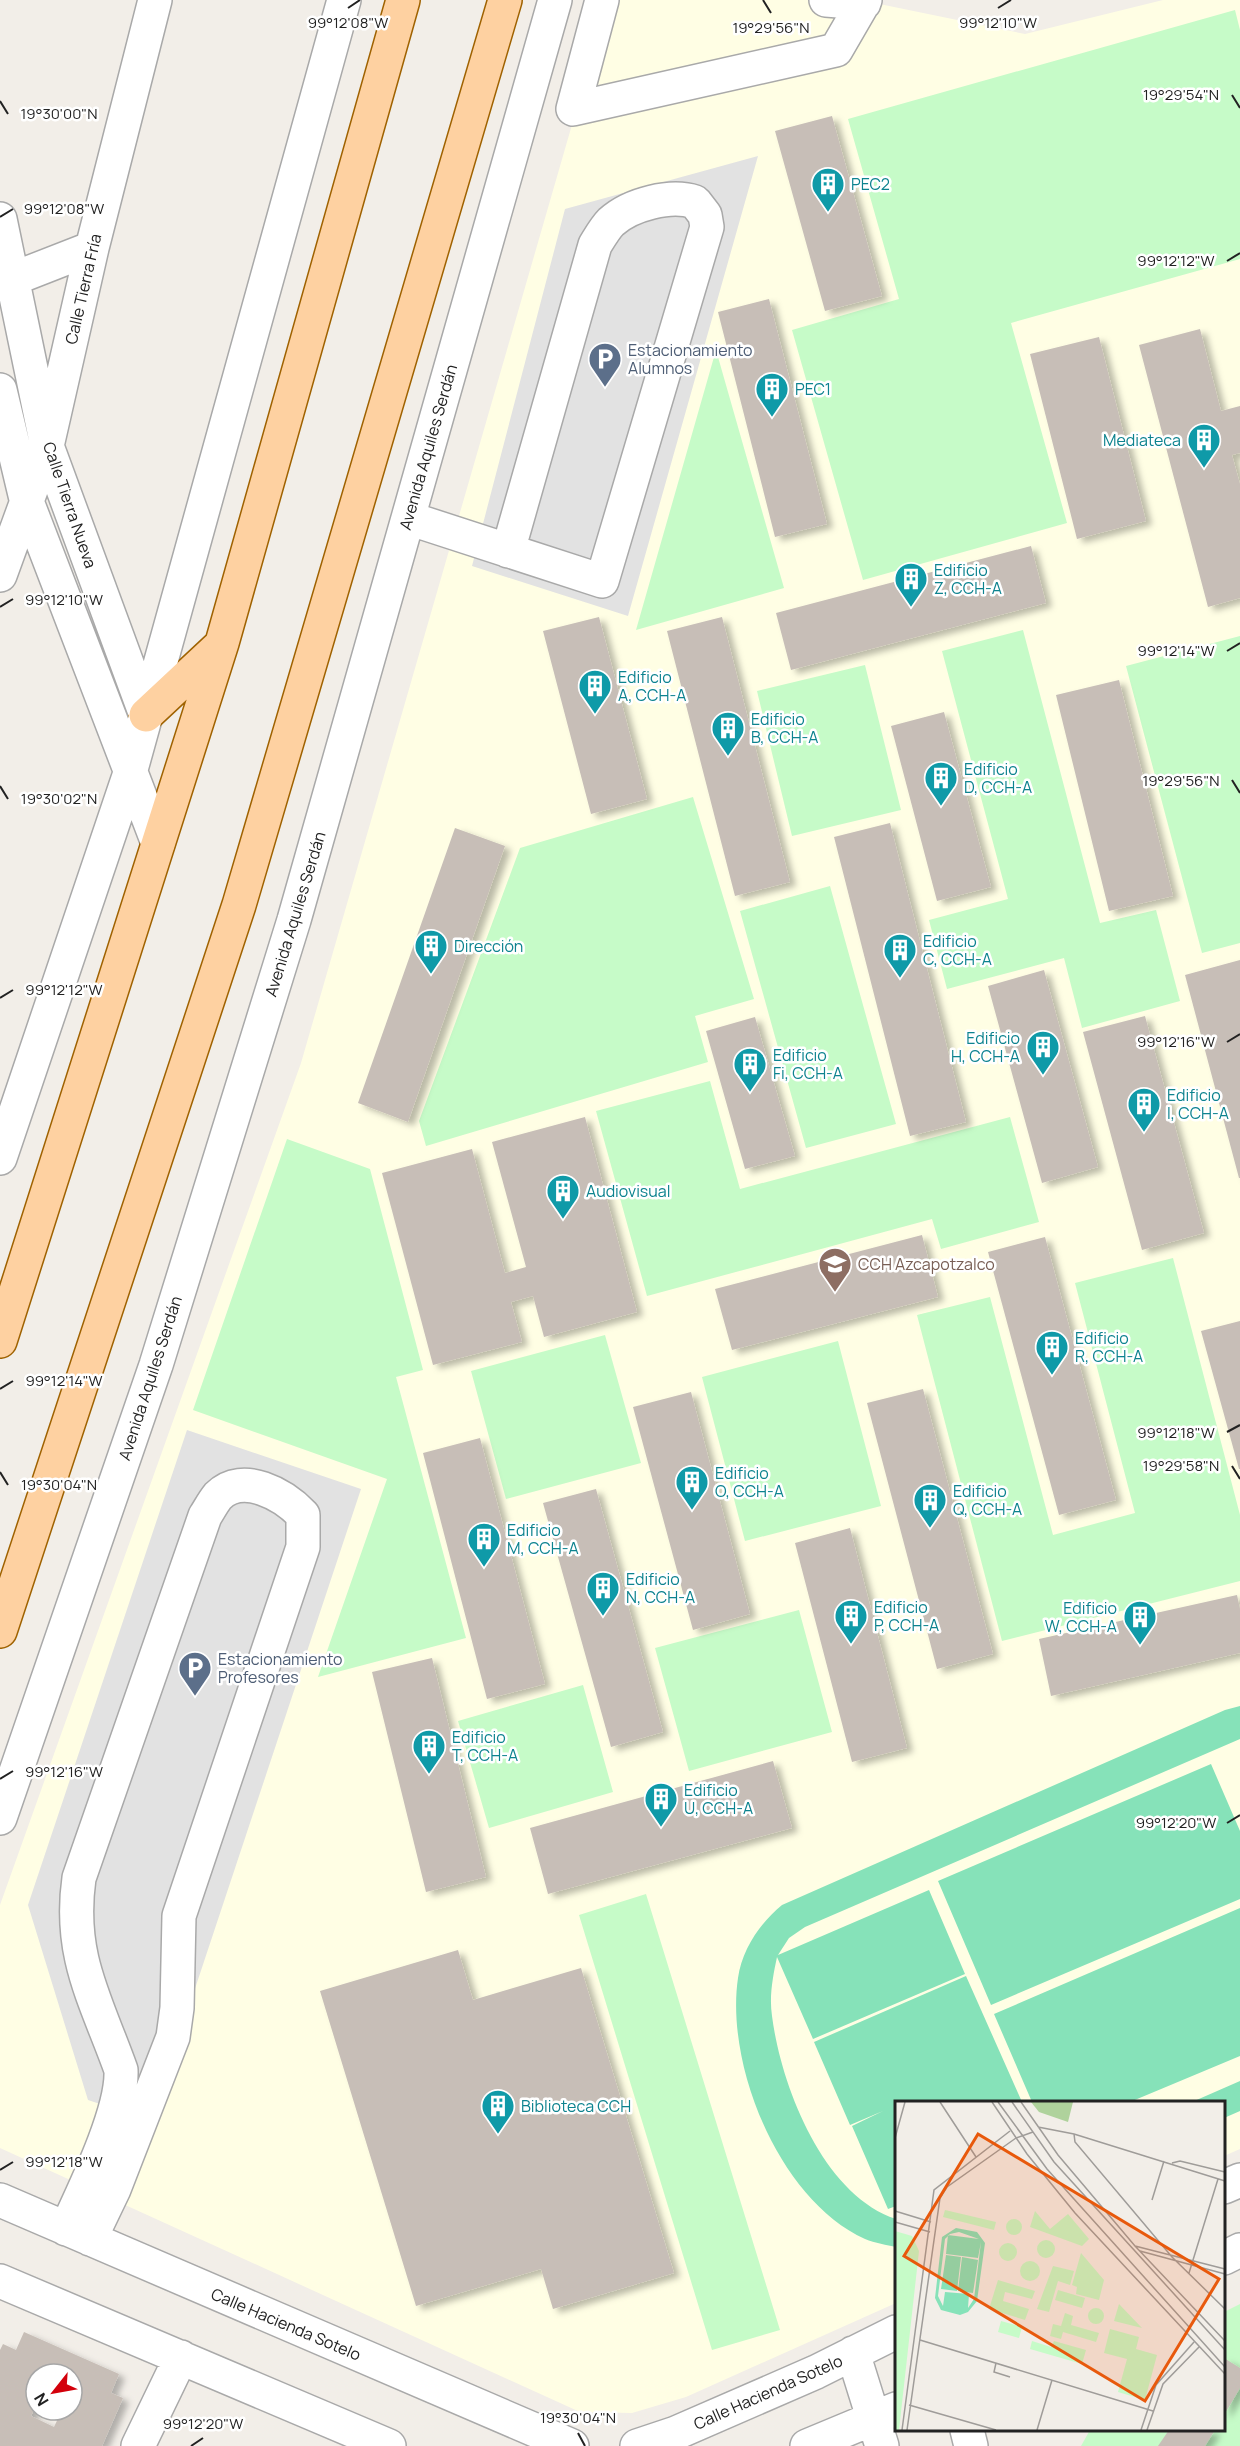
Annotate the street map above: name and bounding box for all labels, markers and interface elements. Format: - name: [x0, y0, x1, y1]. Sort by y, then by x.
- text: 99°12'08"W: [308, 12, 388, 33]
- text: 99°12'10"W: [959, 12, 1037, 33]
- text: 19°29'56"N: [732, 17, 810, 38]
- text: 19°29'54"N: [1143, 84, 1219, 105]
- text: 19°30'00"N: [20, 103, 98, 124]
- building icon: PEC2: [810, 166, 846, 213]
- place label: PEC2: [851, 173, 890, 195]
- text: 99°12'08"W: [24, 198, 104, 219]
- street label: Calle Tierra Fría: [60, 232, 106, 346]
- text: 99°12'12"W: [1137, 250, 1215, 271]
- place label: Estacionamiento Alumnos: [628, 339, 753, 379]
- parking icon: Estacionamiento Alumnos: [587, 341, 623, 388]
- street label: Avenida Aquiles Serdán: [394, 362, 462, 532]
- building icon: PEC1: [754, 371, 790, 418]
- place label: PEC1: [795, 378, 831, 400]
- building icon: Mediateca: [1186, 422, 1222, 469]
- place label: Mediateca: [1103, 429, 1181, 451]
- street label: Calle Tierra Nueva: [38, 439, 102, 571]
- place label: Edificio Z, CCH-A: [934, 559, 1002, 599]
- building icon: Edificio Z, CCH-A: [893, 561, 929, 608]
- text: 99°12'10"W: [25, 589, 103, 610]
- text: 99°12'14"W: [1137, 640, 1215, 661]
- place label: Edificio A, CCH-A: [618, 666, 686, 706]
- building icon: Edificio A, CCH-A: [577, 668, 613, 715]
- place label: Edificio B, CCH-A: [751, 708, 818, 748]
- building icon: Edificio B, CCH-A: [710, 710, 746, 757]
- place label: Edificio D, CCH-A: [964, 758, 1032, 798]
- building icon: Edificio D, CCH-A: [923, 760, 959, 807]
- text: 19°29'56"N: [1142, 770, 1220, 791]
- text: 19°30'02"N: [21, 788, 97, 809]
- street label: Avenida Aquiles Serdán: [259, 829, 331, 999]
- building icon: Dirección: [413, 928, 449, 975]
- place label: Edificio C, CCH-A: [923, 930, 992, 970]
- building icon: Edificio C, CCH-A: [882, 932, 918, 979]
- place label: Dirección: [454, 935, 523, 957]
- text: 99°12'12"W: [25, 979, 103, 1000]
- place label: Edificio H, CCH-A: [951, 1027, 1020, 1067]
- building icon: Edificio H, CCH-A: [1025, 1029, 1061, 1076]
- text: 99°12'16"W: [1137, 1031, 1215, 1052]
- place label: Edificio Fi, CCH-A: [773, 1044, 843, 1084]
- building icon: Edificio Fi, CCH-A: [732, 1046, 768, 1093]
- place label: Edificio I, CCH-A: [1167, 1084, 1229, 1124]
- building icon: Edificio I, CCH-A: [1126, 1086, 1162, 1133]
- building icon: Audiovisual: [545, 1173, 581, 1220]
- place label: Audiovisual: [586, 1180, 670, 1202]
- school or university icon: CCH Azcapotzalco: [817, 1246, 853, 1293]
- place label: CCH Azcapotzalco: [858, 1253, 995, 1275]
- street label: Avenida Aquiles Serdán: [113, 1293, 187, 1463]
- place label: Edificio R, CCH-A: [1075, 1327, 1143, 1367]
- building icon: Edificio R, CCH-A: [1034, 1329, 1070, 1376]
- text: 99°12'14"W: [25, 1370, 103, 1391]
- text: 99°12'18"W: [1137, 1422, 1215, 1443]
- text: 19°29'58"N: [1143, 1455, 1219, 1476]
- place label: Edificio O, CCH-A: [715, 1462, 784, 1502]
- building icon: Edificio O, CCH-A: [674, 1464, 710, 1511]
- text: 19°30'04"N: [21, 1474, 97, 1495]
- place label: Edificio Q, CCH-A: [953, 1480, 1022, 1520]
- building icon: Edificio Q, CCH-A: [912, 1482, 948, 1529]
- place label: Edificio M, CCH-A: [507, 1519, 579, 1559]
- building icon: Edificio M, CCH-A: [466, 1521, 502, 1568]
- place label: Edificio N, CCH-A: [626, 1568, 695, 1608]
- building icon: Edificio N, CCH-A: [585, 1570, 621, 1617]
- place label: Edificio P, CCH-A: [874, 1596, 939, 1636]
- place label: Edificio W, CCH-A: [1045, 1597, 1117, 1637]
- building icon: Edificio P, CCH-A: [833, 1598, 869, 1645]
- building icon: Edificio W, CCH-A: [1122, 1599, 1158, 1646]
- place label: Estacionamiento Profesores: [218, 1648, 343, 1688]
- parking icon: Estacionamiento Profesores: [177, 1650, 213, 1697]
- place label: Edificio T, CCH-A: [452, 1726, 518, 1766]
- building icon: Edificio T, CCH-A: [411, 1728, 447, 1775]
- text: 99°12'16"W: [25, 1761, 103, 1782]
- place label: Edificio U, CCH-A: [684, 1779, 753, 1819]
- building icon: Edificio U, CCH-A: [643, 1781, 679, 1828]
- text: 99°12'20"W: [1136, 1812, 1216, 1833]
- building icon: Biblioteca CCH: [480, 2088, 516, 2135]
- place label: Biblioteca CCH: [521, 2095, 631, 2117]
- inset map: [895, 2101, 1225, 2431]
- text: 99°12'18"W: [25, 2151, 103, 2172]
- street label: Calle Hacienda Sotelo: [208, 2282, 364, 2366]
- street label: Calle Hacienda Sotelo: [690, 2349, 846, 2435]
- north arrow: [24, 2362, 84, 2422]
- text: N: [29, 2389, 54, 2410]
- text: 19°30'04"N: [540, 2407, 616, 2428]
- text: 99°12'20"W: [163, 2413, 243, 2434]

